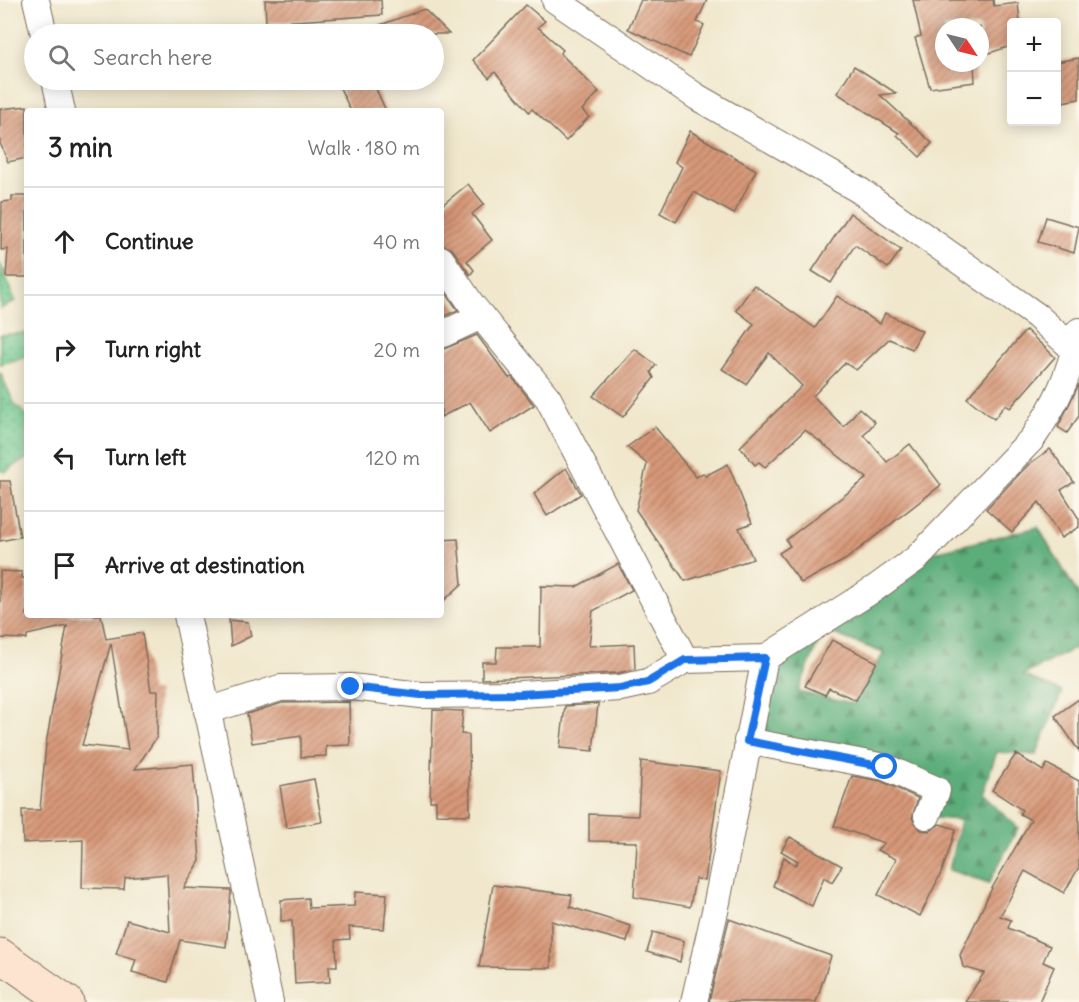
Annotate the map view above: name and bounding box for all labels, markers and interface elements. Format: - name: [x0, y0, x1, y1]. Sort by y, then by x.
- north arrow: [935, 18, 989, 72]
- map controls: [1007, 18, 1061, 126]
- button: +: [1007, 18, 1061, 72]
- search box: [24, 24, 444, 90]
- icon: search: [45, 41, 78, 74]
- text: Search here: [93, 43, 212, 71]
- button: −: [1007, 72, 1061, 126]
- text: 3 min: [48, 131, 113, 164]
- text: Walk · 180 m: [308, 135, 420, 160]
- icon: ahead: [48, 225, 81, 258]
- text: Continue: [105, 227, 194, 255]
- text: 40 m: [373, 229, 420, 254]
- icon: right: [48, 333, 81, 366]
- text: Turn right: [105, 335, 201, 363]
- text: 20 m: [374, 337, 420, 362]
- icon: left: [48, 441, 81, 474]
- text: Turn left: [105, 443, 186, 471]
- text: 120 m: [366, 445, 420, 470]
- icon: arrive: [48, 549, 81, 582]
- text: Arrive at destination: [105, 551, 305, 579]
- route end: [337, 673, 363, 699]
- route start: [871, 753, 897, 779]

